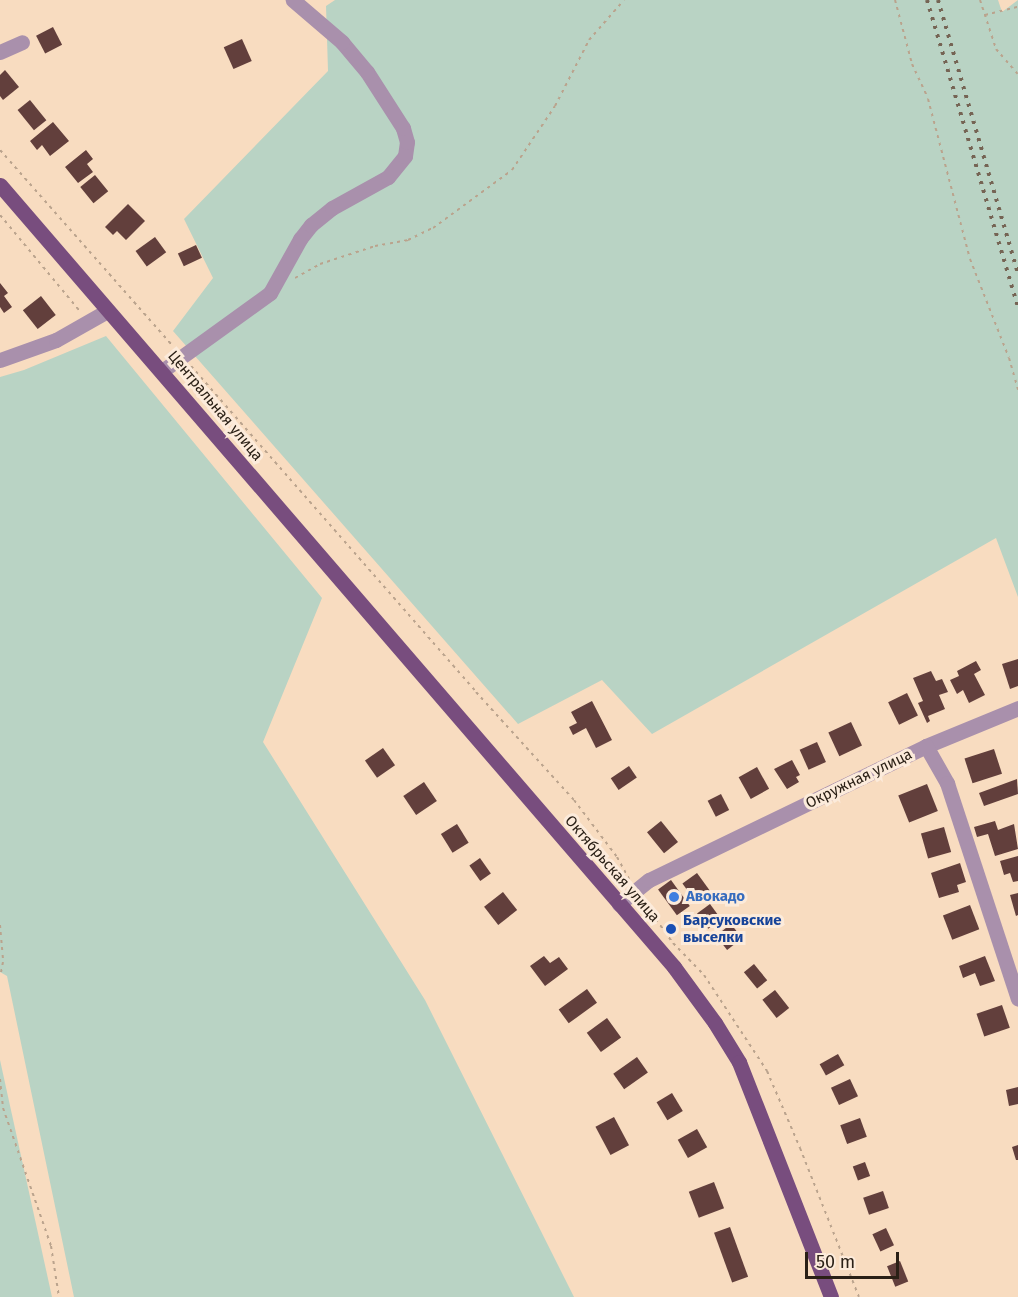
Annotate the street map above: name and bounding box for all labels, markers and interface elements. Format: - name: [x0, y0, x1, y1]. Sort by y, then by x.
- street label: Центральная улица: [164, 347, 266, 465]
- street label: Окружная улица: [803, 745, 915, 813]
- street label: Октябрьская улица: [561, 812, 663, 926]
- place label: Авокадо: [686, 888, 745, 906]
- marker: Авокадо: [667, 890, 681, 904]
- place label: Барсуковские выселки: [683, 911, 782, 946]
- marker: Барсуковские выселки: [664, 922, 678, 936]
- scale bar: [808, 1240, 902, 1278]
- text: 50 m: [816, 1251, 855, 1273]

